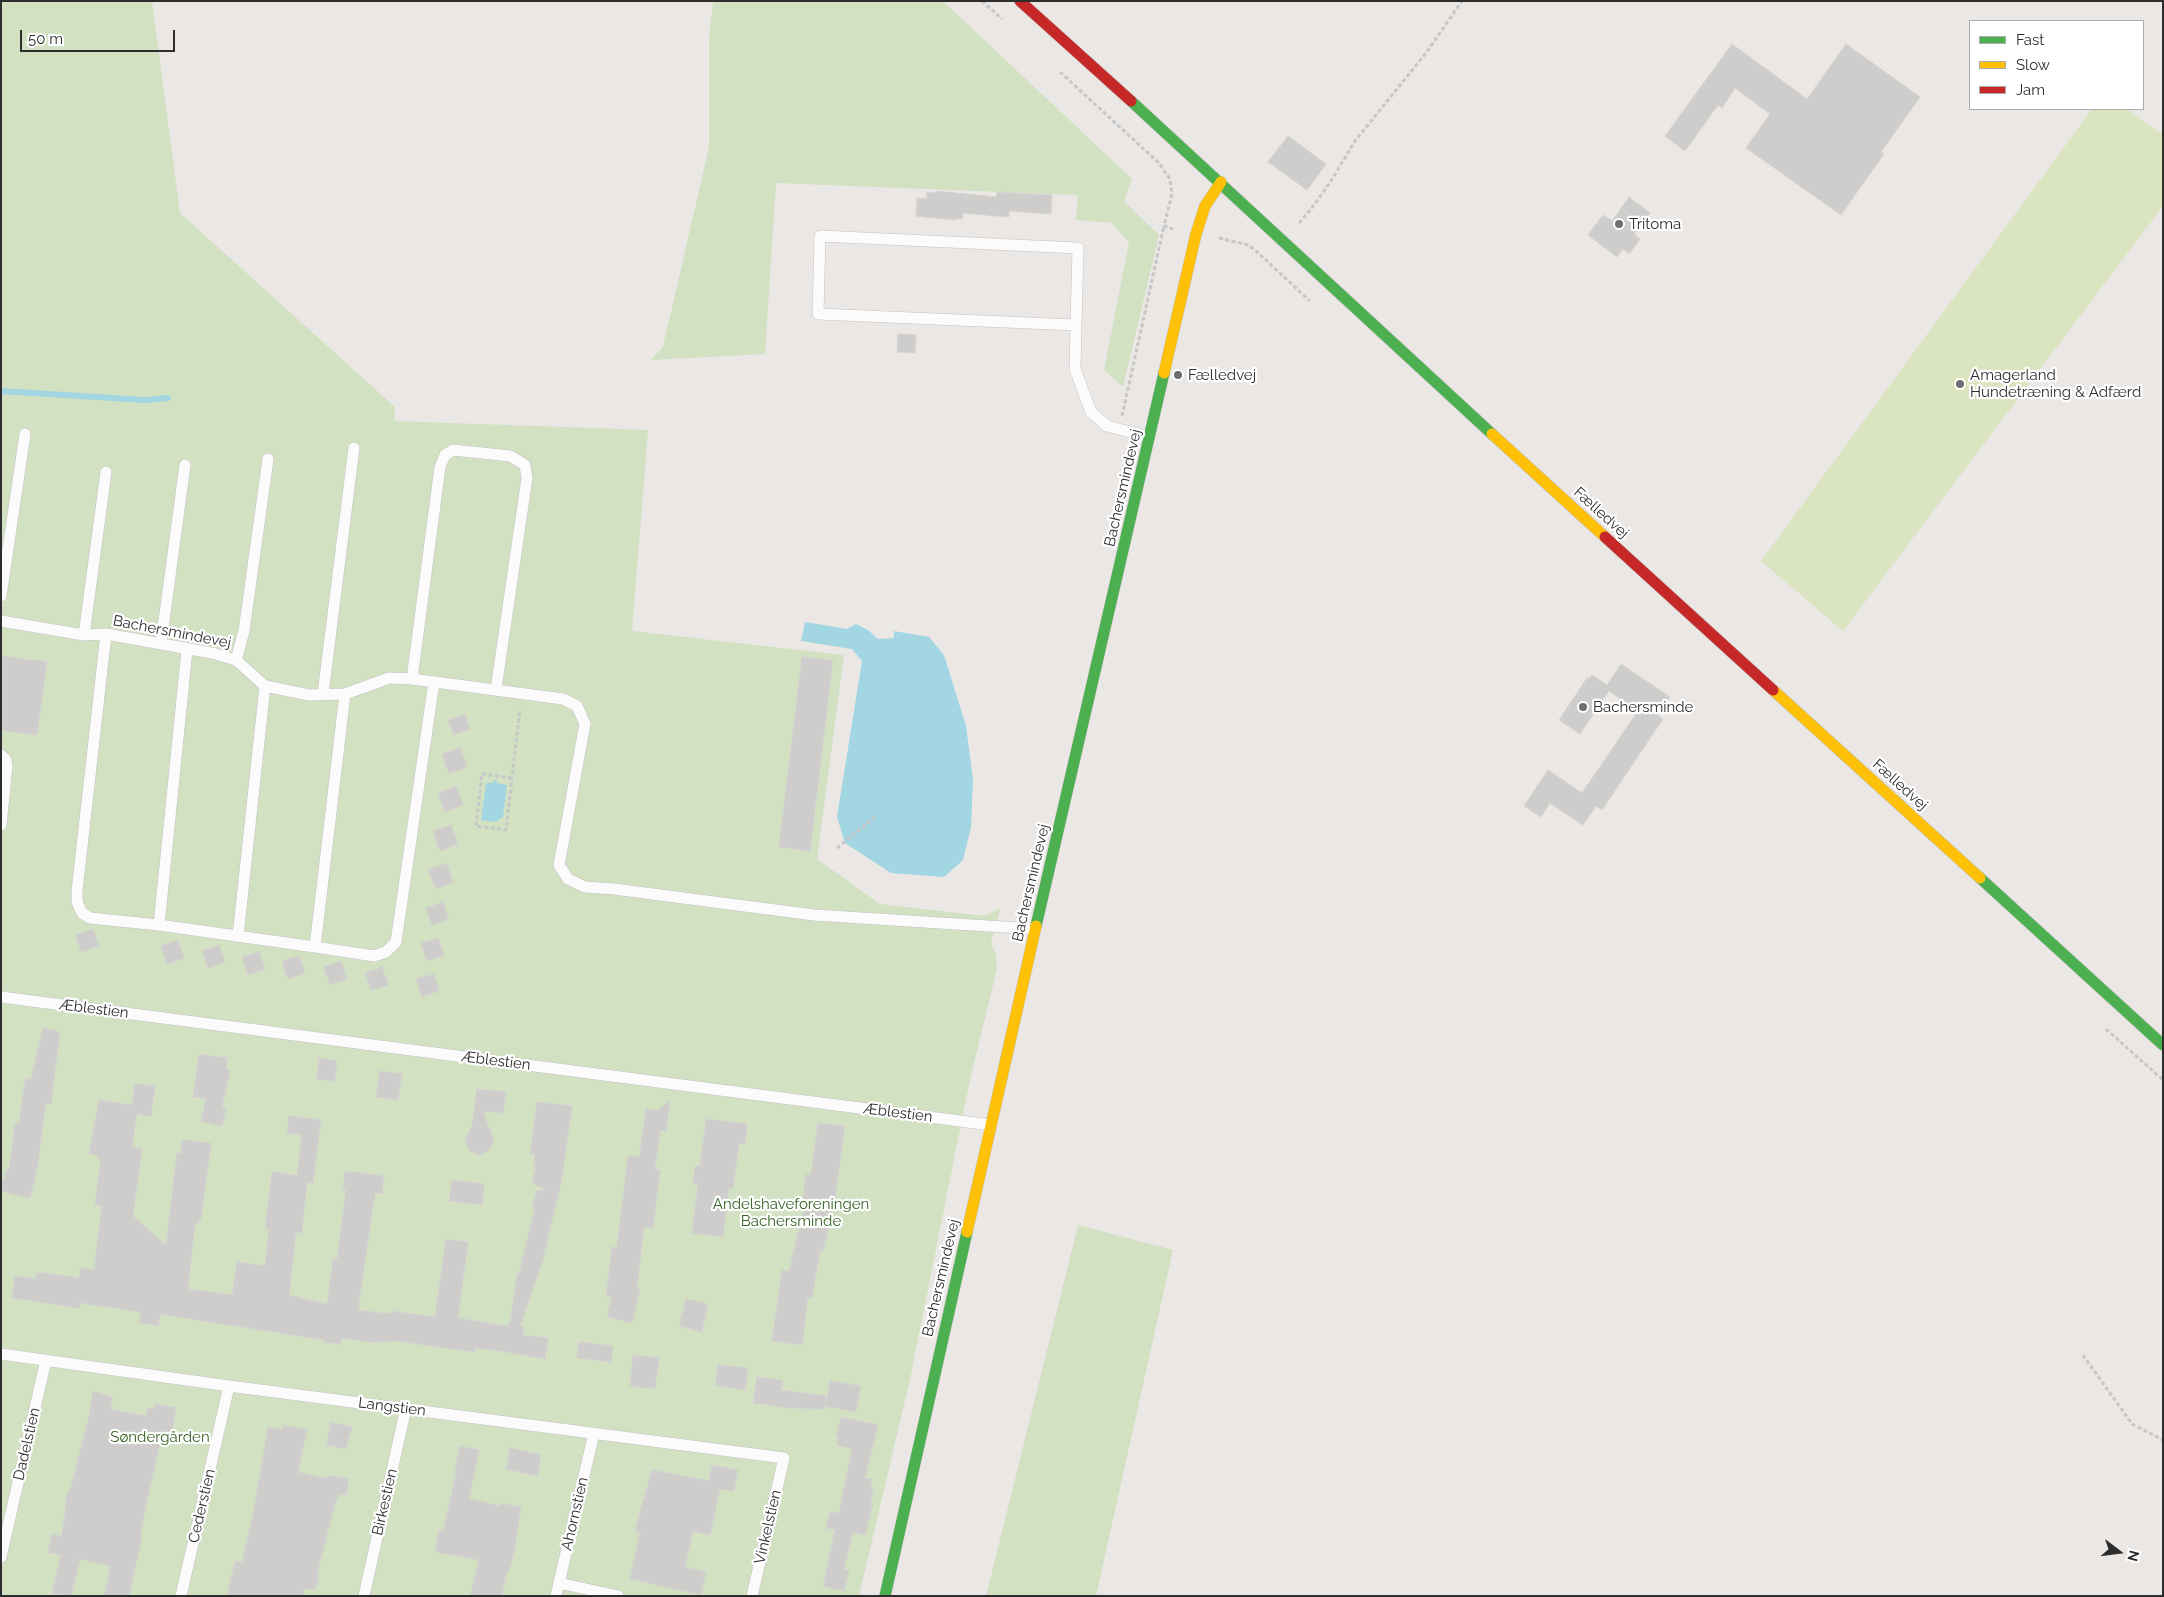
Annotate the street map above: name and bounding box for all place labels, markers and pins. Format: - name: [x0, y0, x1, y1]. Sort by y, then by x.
- place label: Tritoma: [1629, 215, 1681, 233]
- marker: Tritoma: [1613, 218, 1625, 230]
- place label: Fælledvej: [1188, 366, 1256, 384]
- place label: Amagerland Hundetræning & Adfærd: [1970, 366, 2141, 401]
- marker: Fælledvej: [1172, 369, 1184, 381]
- marker: Amagerland Hundetræning & Adfærd: [1954, 378, 1966, 390]
- place label: Bachersminde: [1593, 698, 1693, 716]
- marker: Bachersminde: [1577, 701, 1589, 713]

